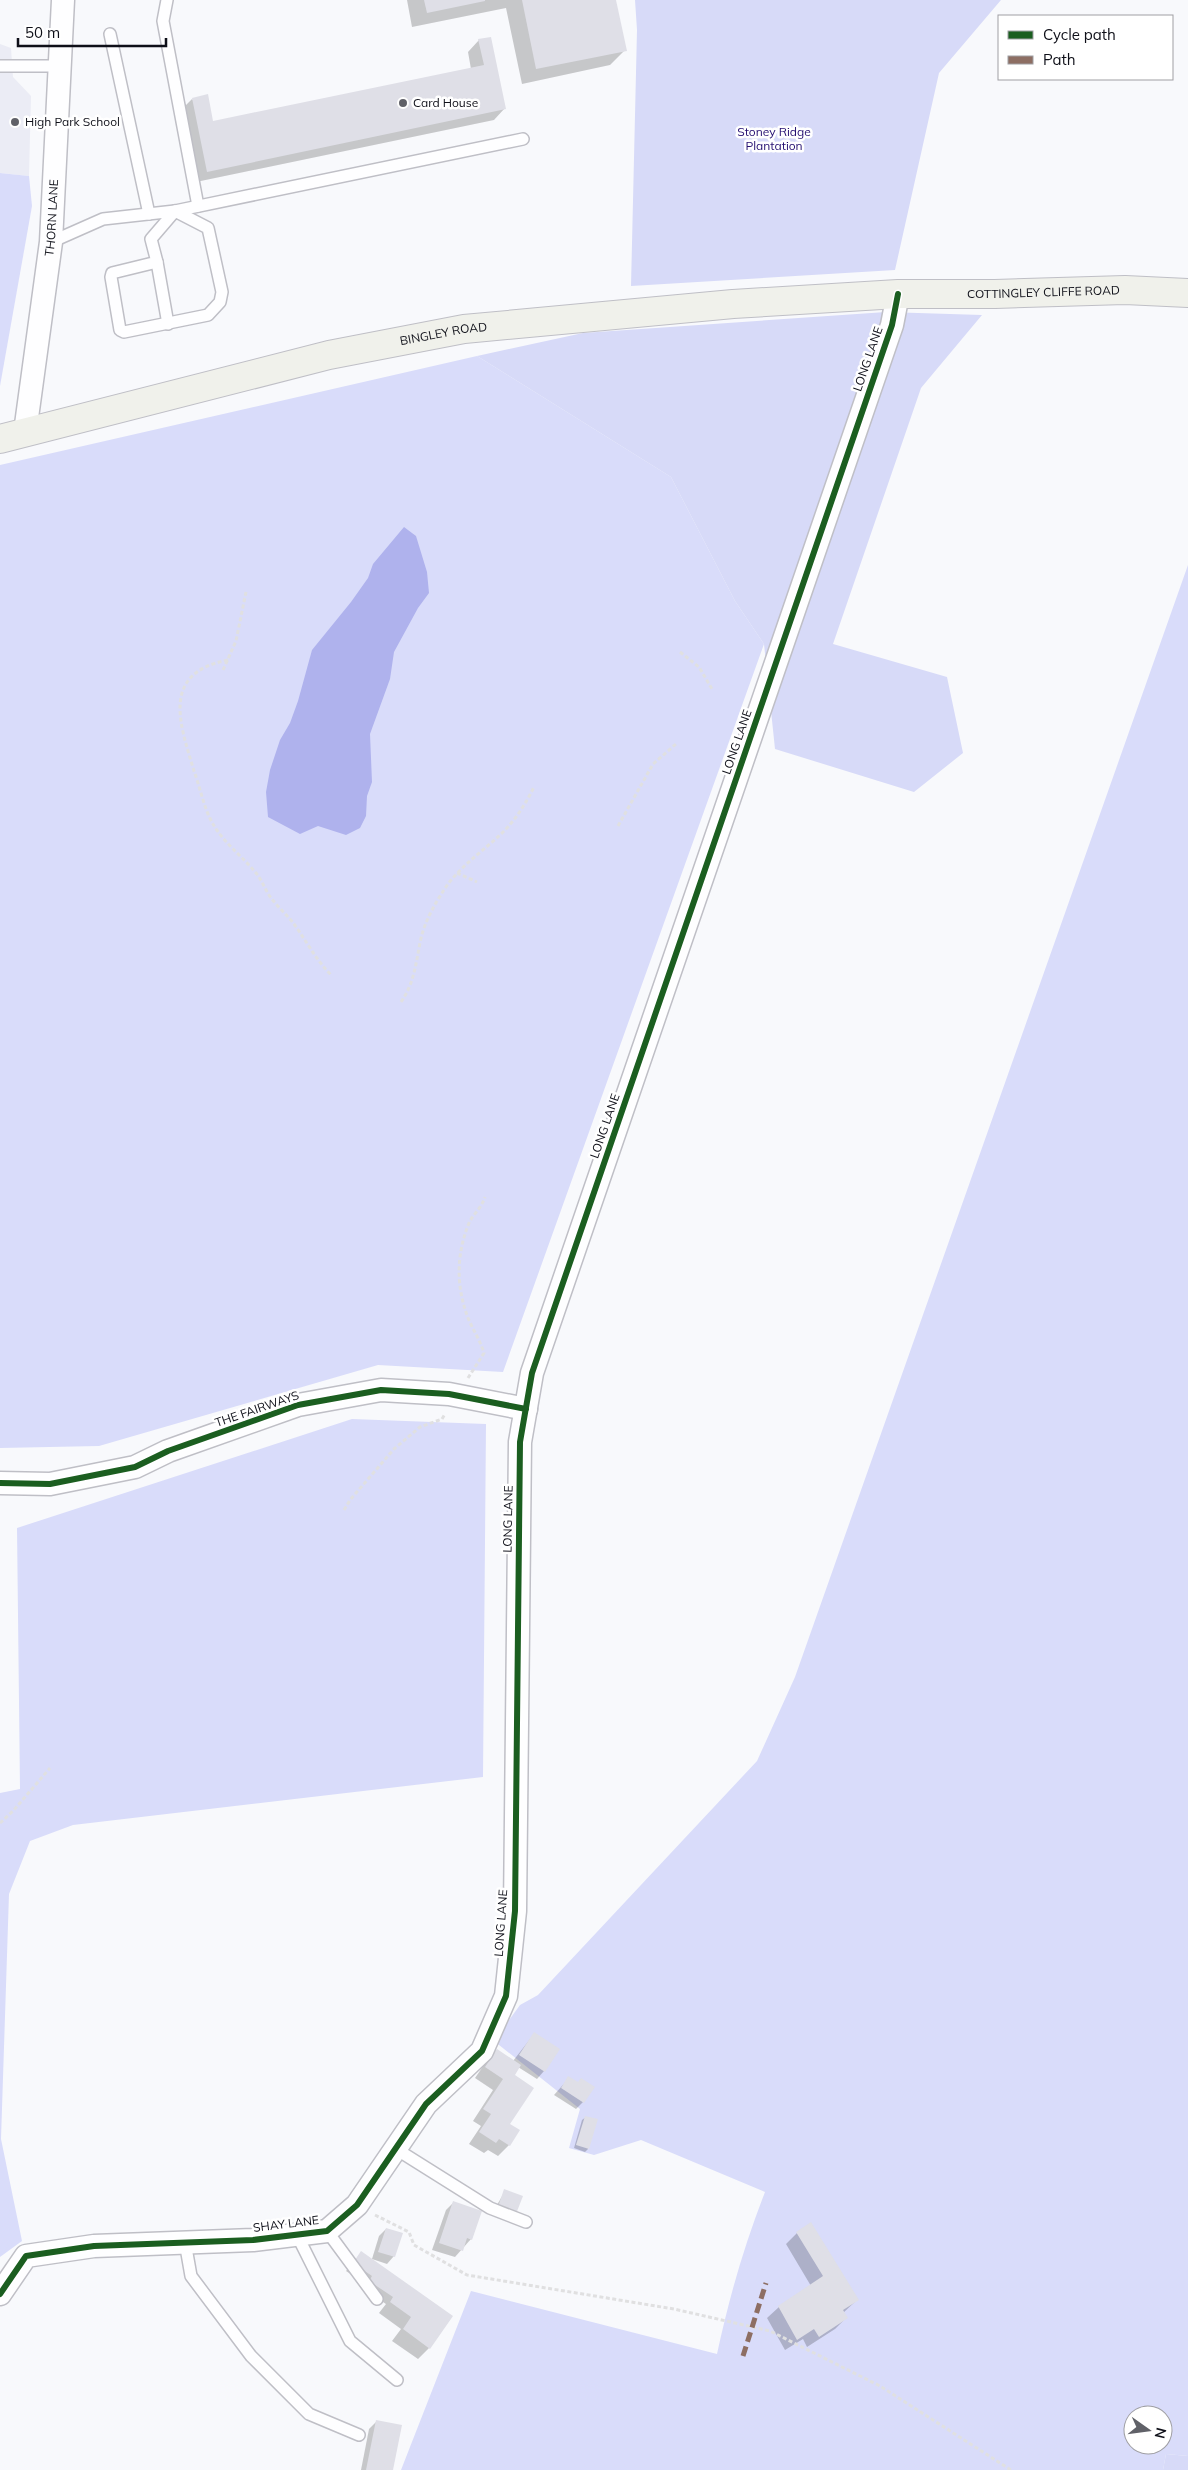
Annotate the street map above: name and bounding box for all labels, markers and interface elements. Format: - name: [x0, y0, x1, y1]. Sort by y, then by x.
- scale bar: [18, 15, 165, 47]
- legend: [998, 15, 1173, 80]
- text: 50 m: [25, 23, 60, 42]
- text: Cycle path: [1043, 25, 1116, 44]
- text: Path: [1043, 50, 1075, 69]
- place label: Card House: [413, 95, 478, 110]
- marker: Card House: [397, 97, 409, 109]
- place label: High Park School: [25, 114, 120, 129]
- marker: High Park School: [9, 116, 21, 128]
- park label: Stoney Ridge Plantation: [737, 124, 811, 153]
- street label: THORN LANE: [41, 179, 61, 257]
- street label: COTTINGLEY CLIFFE ROAD: [967, 282, 1120, 301]
- street label: BINGLEY ROAD: [399, 319, 488, 348]
- street label: LONG LANE: [849, 325, 886, 393]
- street label: LONG LANE: [718, 708, 755, 776]
- street label: LONG LANE: [586, 1092, 623, 1160]
- street label: THE FAIRWAYS: [213, 1387, 301, 1430]
- street label: LONG LANE: [499, 1485, 516, 1553]
- street label: LONG LANE: [491, 1889, 510, 1957]
- street label: SHAY LANE: [252, 2212, 320, 2235]
- north arrow: [1123, 2405, 1173, 2455]
- text: N: [1151, 2426, 1171, 2440]

